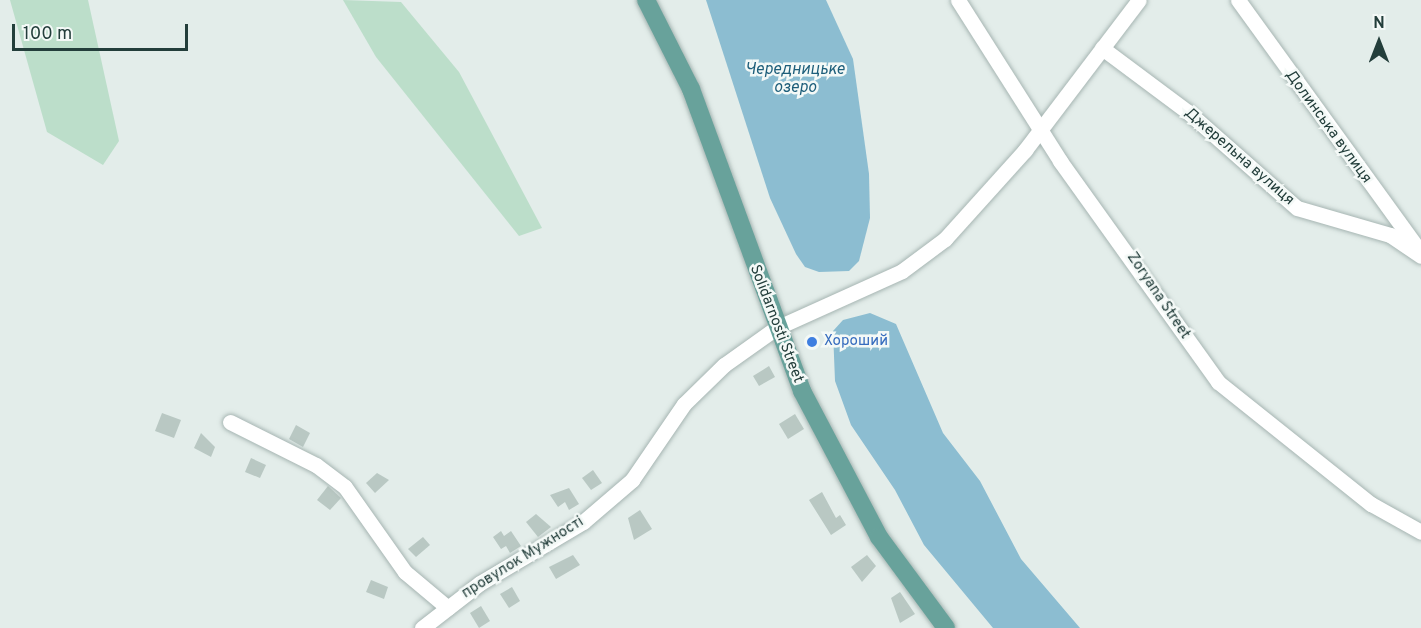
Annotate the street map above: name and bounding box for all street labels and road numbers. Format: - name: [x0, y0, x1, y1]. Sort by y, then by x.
- street label: Долинська вулиця: [1281, 67, 1375, 187]
- street label: Джерельна вулиця: [1180, 104, 1298, 210]
- street label: Zoryana Street: [1122, 249, 1194, 343]
- street label: Solidarnosti Street: [745, 262, 807, 386]
- street label: провулок Мужності: [459, 513, 587, 603]

